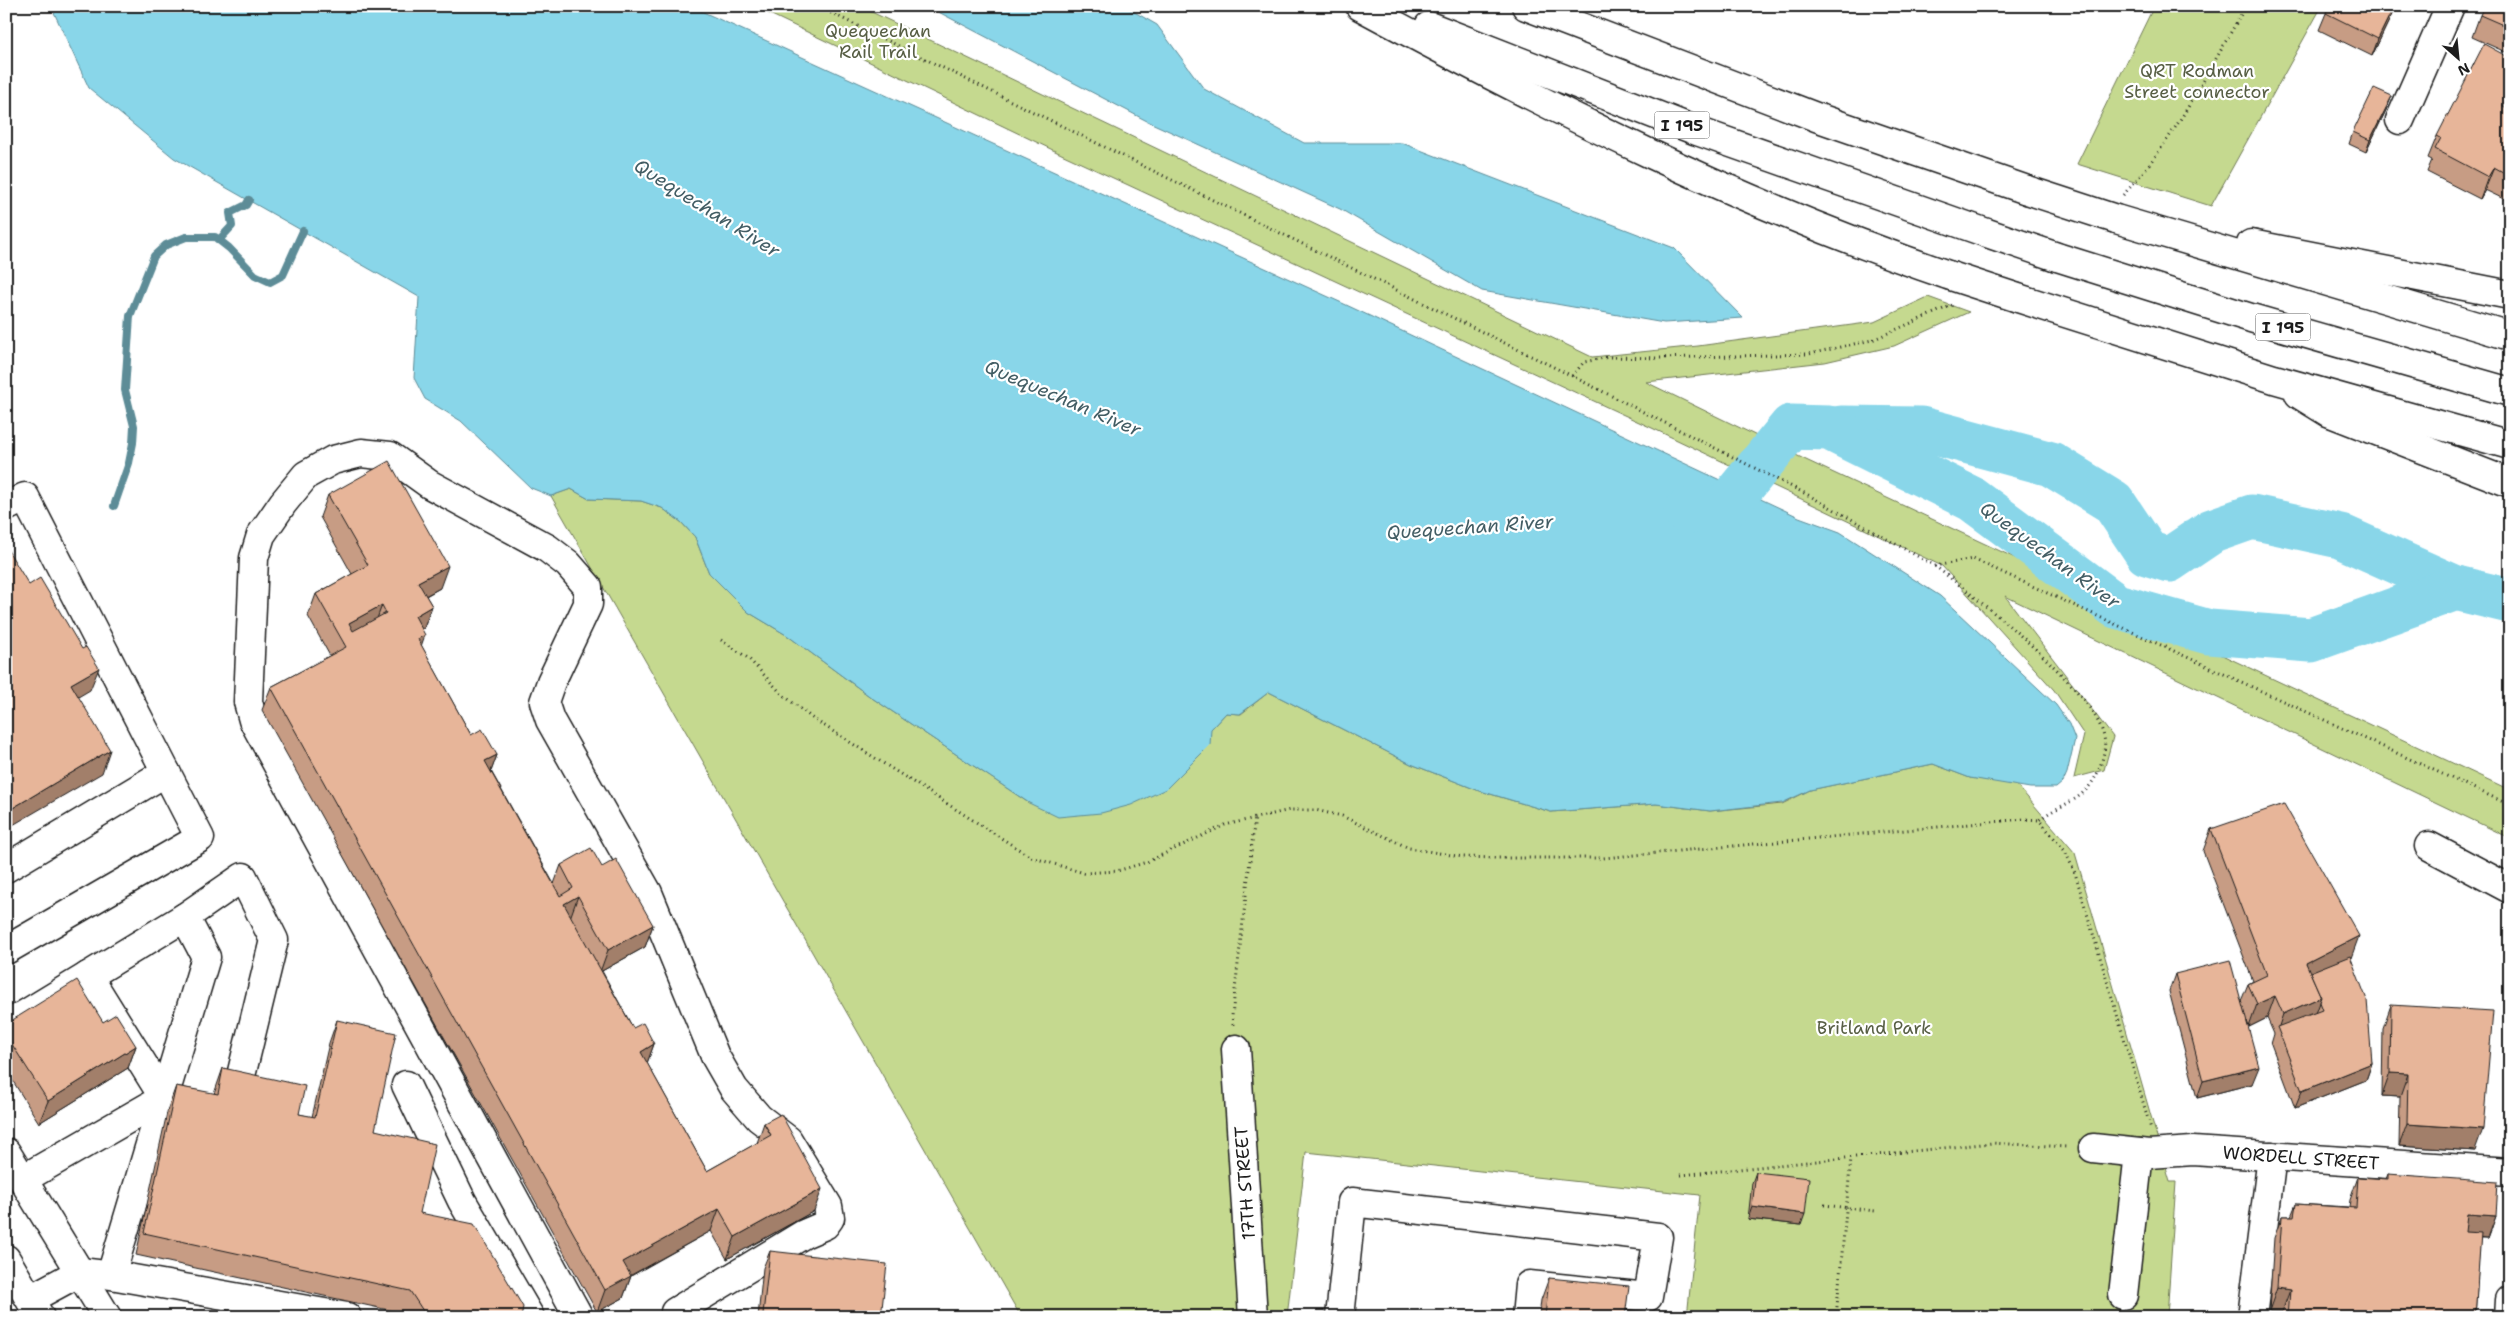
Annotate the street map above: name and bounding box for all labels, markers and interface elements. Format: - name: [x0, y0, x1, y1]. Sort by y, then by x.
- park label: Quequechan Rail Trail: [825, 19, 931, 64]
- north arrow: [2434, 32, 2484, 82]
- park label: QRT Rodman Street connector: [2124, 59, 2270, 104]
- text: N: [2455, 59, 2473, 80]
- road number: I 195: [1654, 112, 1710, 138]
- water label: Quequechan River: [629, 153, 786, 264]
- road number: I 195: [2256, 314, 2310, 341]
- water label: Quequechan River: [981, 354, 1146, 443]
- water label: Quequechan River: [1975, 496, 2126, 615]
- water label: Quequechan River: [1386, 509, 1555, 545]
- park label: Britland Park: [1817, 1016, 1931, 1040]
- street label: 17TH STREET: [1229, 1125, 1261, 1241]
- street label: WORDELL STREET: [2222, 1141, 2380, 1175]

